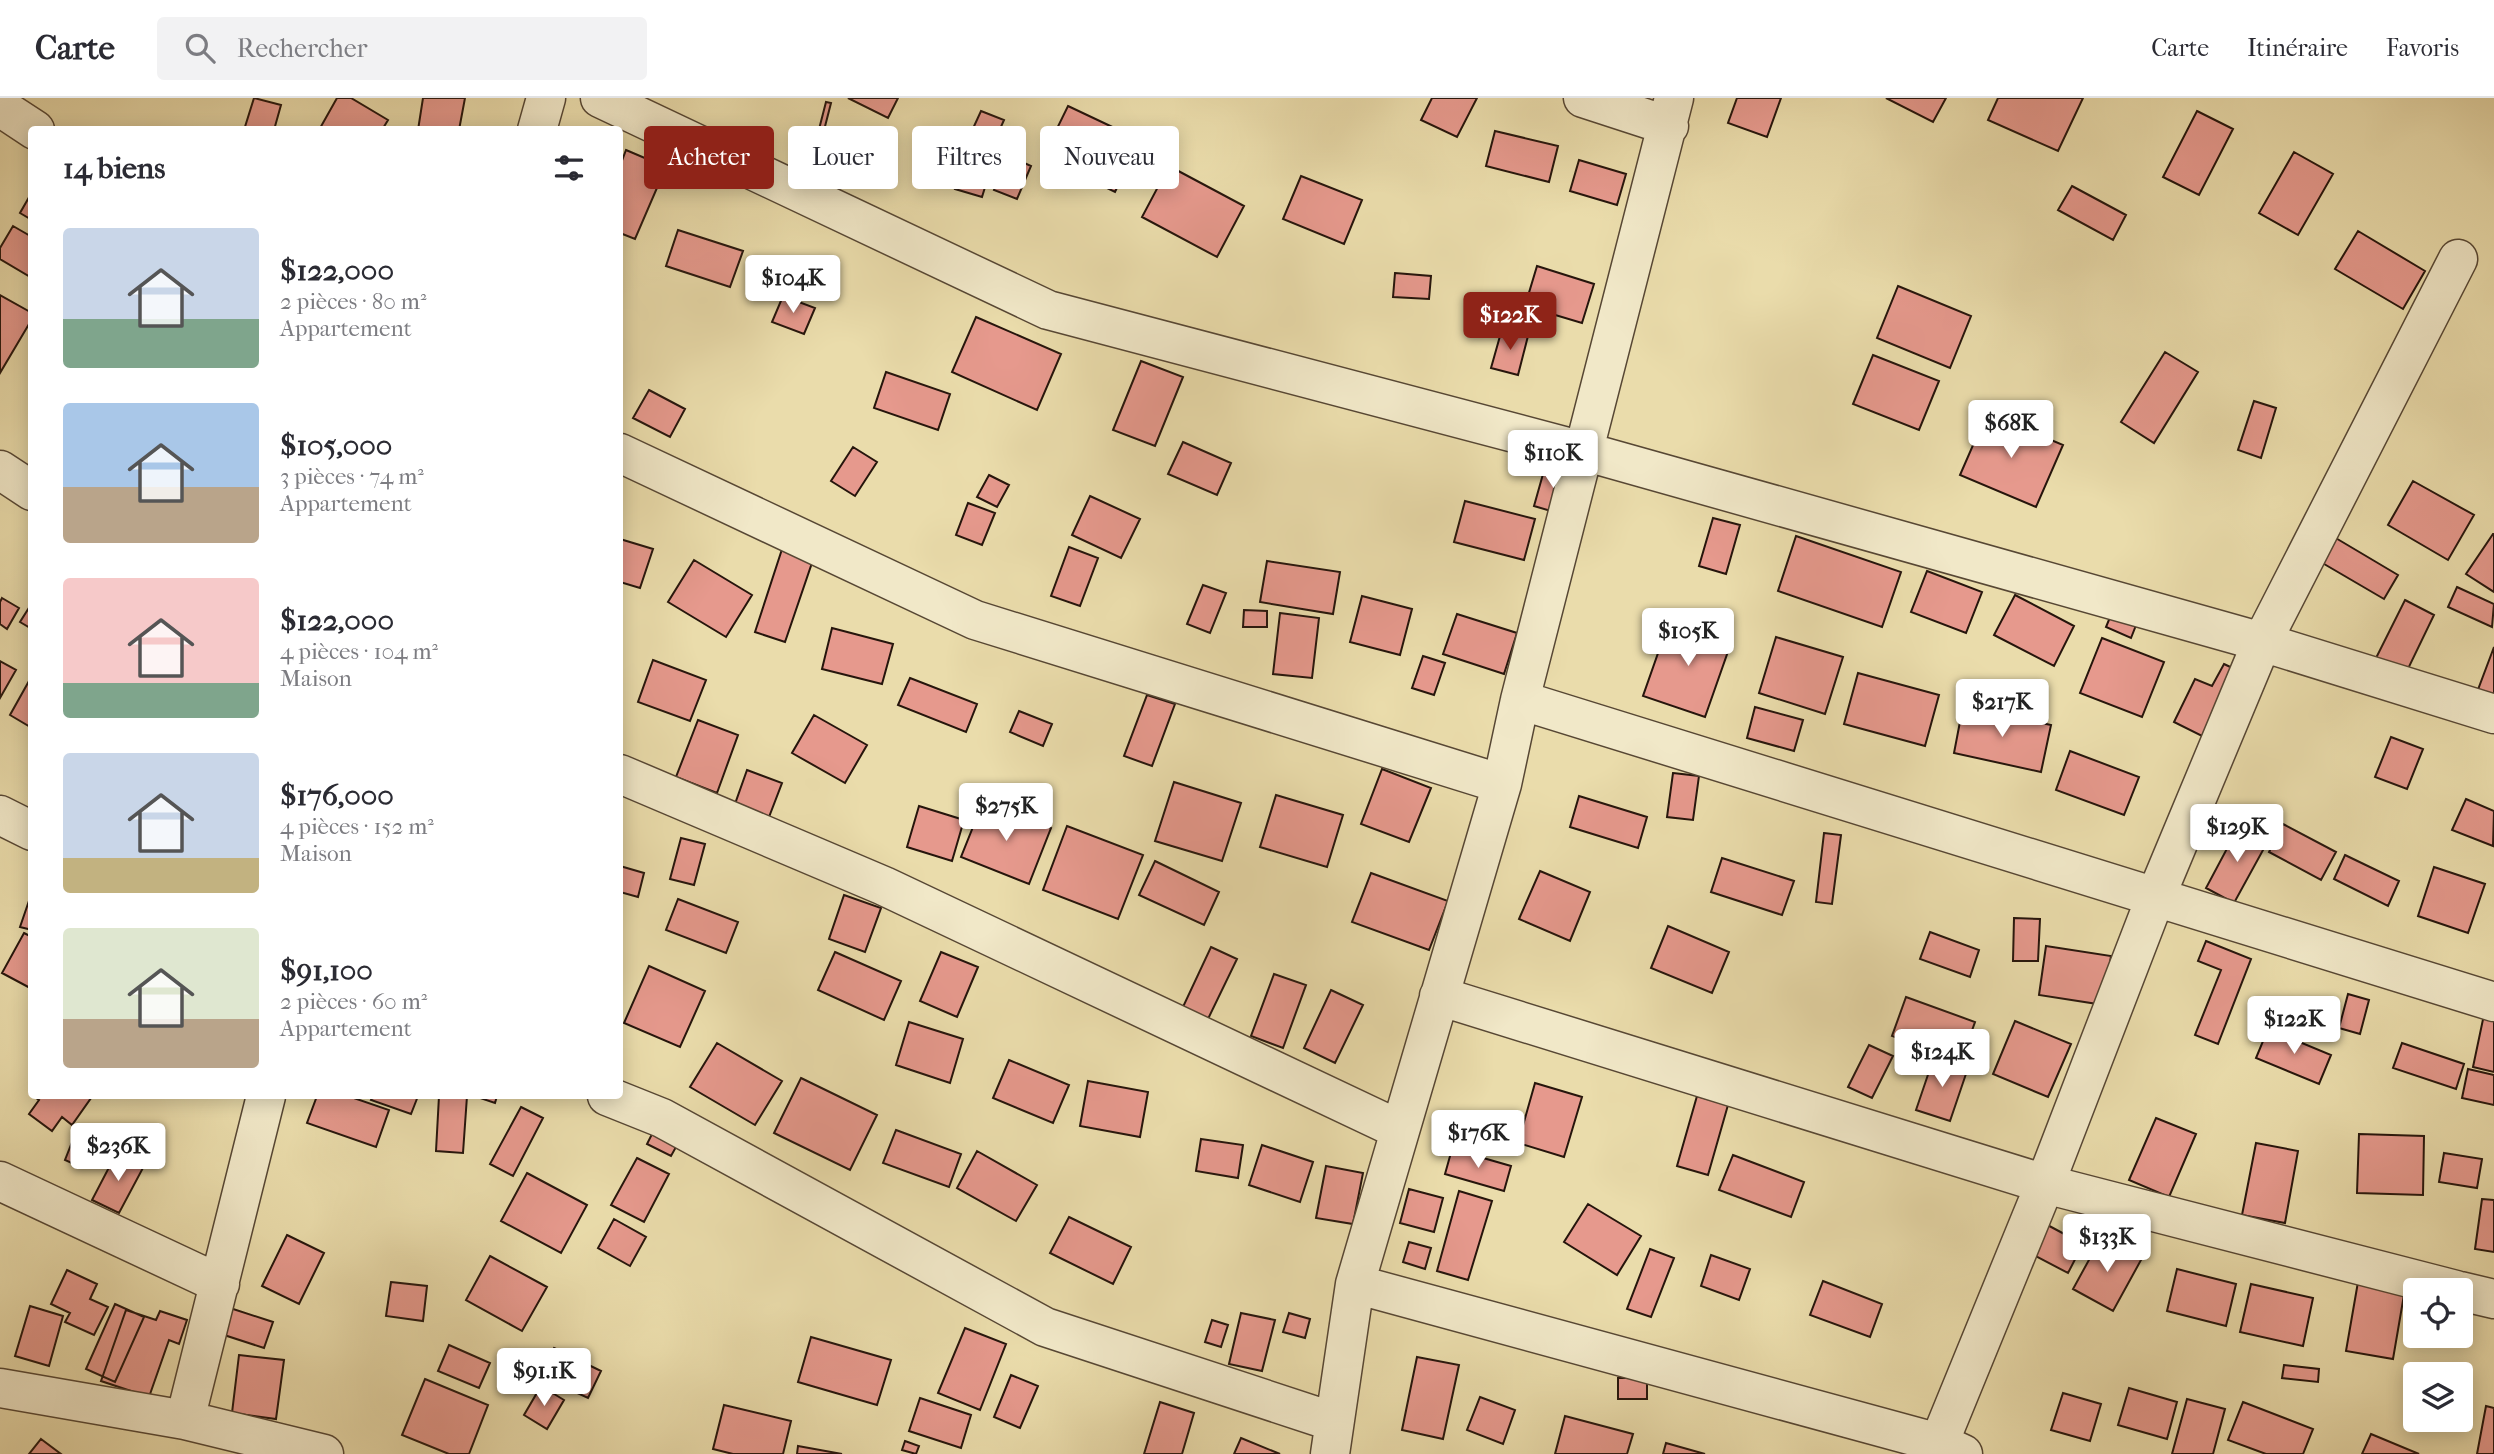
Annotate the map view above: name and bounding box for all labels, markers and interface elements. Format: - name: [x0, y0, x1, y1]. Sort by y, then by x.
- search box: [157, 17, 647, 80]
- text: Carte: [35, 29, 115, 68]
- icon: search: [181, 29, 219, 67]
- text: Rechercher: [237, 33, 368, 64]
- text: Carte: [2151, 34, 2209, 62]
- text: Itinéraire: [2247, 34, 2348, 62]
- text: Favoris: [2386, 34, 2459, 62]
- chip: Acheter: [644, 126, 774, 189]
- chip: Louer: [788, 126, 898, 189]
- chip: Filtres: [912, 126, 1026, 189]
- chip: Nouveau: [1040, 126, 1179, 189]
- icon: filters: [550, 149, 588, 187]
- text: 14 biens: [63, 151, 165, 186]
- text: $122,000: [280, 253, 394, 288]
- icon: home: [119, 256, 203, 340]
- pin: $104K: [744, 256, 842, 315]
- text: $104K: [761, 264, 825, 291]
- text: 2 pièces · 80 m²: [280, 288, 426, 315]
- pin: $122K: [1461, 292, 1559, 352]
- text: $122K: [1479, 301, 1541, 328]
- text: Appartement: [280, 315, 412, 342]
- pin: $68K: [1970, 400, 2052, 460]
- text: $68K: [1984, 409, 2038, 436]
- text: $105,000: [280, 428, 392, 463]
- pin: $110K: [1504, 430, 1602, 490]
- icon: home: [119, 431, 203, 515]
- text: $110K: [1524, 439, 1582, 466]
- text: 3 pièces · 74 m²: [280, 463, 424, 490]
- text: Appartement: [280, 490, 412, 517]
- text: $122,000: [280, 603, 394, 638]
- icon: home: [119, 606, 203, 690]
- pin: $105K: [1639, 608, 1737, 668]
- text: $105K: [1658, 617, 1718, 644]
- text: 4 pièces · 104 m²: [280, 638, 438, 665]
- text: Maison: [280, 665, 352, 692]
- pin: $217K: [1953, 680, 2051, 739]
- text: $217K: [1972, 688, 2032, 715]
- text: $176,000: [280, 778, 394, 813]
- icon: home: [119, 781, 203, 865]
- pin: $275K: [957, 784, 1055, 843]
- text: $275K: [975, 792, 1037, 819]
- pin: $129K: [2188, 804, 2286, 864]
- text: 4 pièces · 152 m²: [280, 813, 434, 840]
- text: $129K: [2206, 813, 2268, 840]
- text: Maison: [280, 840, 352, 867]
- text: $91,100: [280, 953, 373, 988]
- icon: home: [119, 956, 203, 1040]
- text: 2 pièces · 60 m²: [280, 988, 427, 1015]
- pin: $122K: [2245, 996, 2343, 1056]
- text: $122K: [2263, 1005, 2325, 1032]
- text: Appartement: [280, 1015, 412, 1042]
- pin: $124K: [1893, 1030, 1991, 1089]
- text: $124K: [1911, 1038, 1974, 1065]
- pin: $176K: [1429, 1110, 1527, 1170]
- text: $176K: [1447, 1119, 1509, 1146]
- pin: $236K: [69, 1124, 167, 1183]
- text: $236K: [86, 1132, 150, 1159]
- pin: $133K: [2058, 1214, 2156, 1274]
- text: $133K: [2079, 1223, 2135, 1250]
- map controls: [2403, 1278, 2473, 1432]
- button: locate: [2403, 1278, 2473, 1348]
- pin: $91.1K: [487, 1348, 601, 1408]
- text: $91.1K: [513, 1357, 575, 1384]
- button: layers: [2403, 1362, 2473, 1432]

